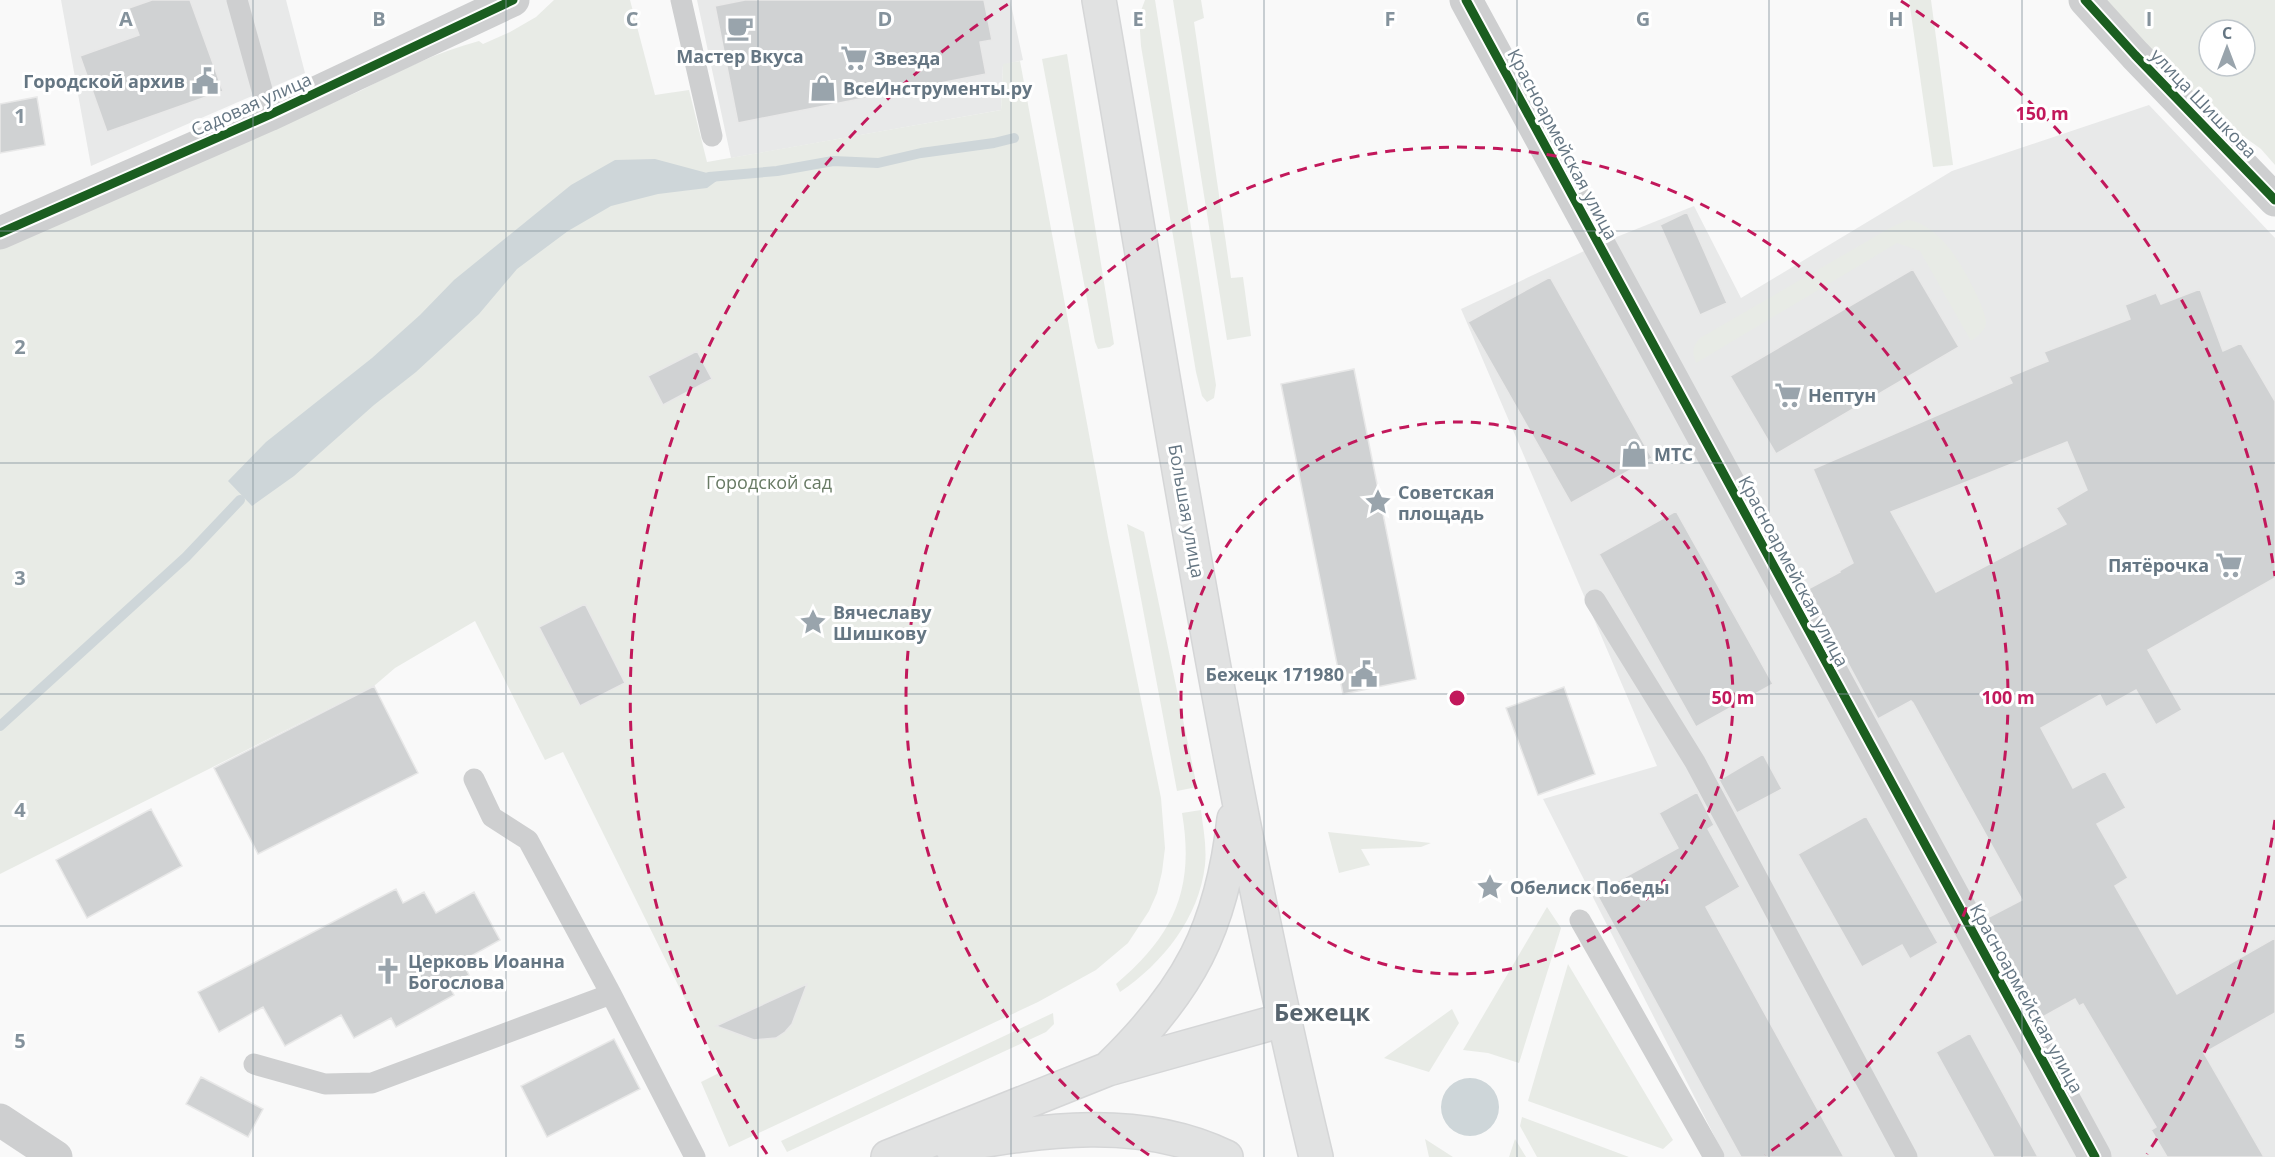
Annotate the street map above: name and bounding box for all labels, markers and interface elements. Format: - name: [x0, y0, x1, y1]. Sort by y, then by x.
- text: A: [119, 5, 133, 32]
- text: B: [372, 5, 386, 32]
- text: C: [626, 5, 639, 32]
- text: D: [878, 5, 892, 32]
- text: E: [1132, 5, 1144, 32]
- text: F: [1385, 5, 1395, 32]
- text: G: [1636, 5, 1650, 32]
- text: H: [1888, 5, 1904, 32]
- text: I: [2146, 5, 2152, 32]
- cafe icon: Мастер Вкуса: [725, 13, 755, 43]
- north arrow: [2197, 18, 2257, 78]
- text: С: [2222, 22, 2232, 44]
- supermarket icon: Звезда: [839, 43, 869, 73]
- street label: улица Шишкова: [2146, 43, 2262, 163]
- place label: Мастер Вкуса: [676, 44, 804, 68]
- street label: Красноармейская улица: [1502, 44, 1624, 244]
- place label: Звезда: [874, 46, 940, 70]
- public building icon: Городской архив: [190, 66, 220, 96]
- street label: Садовая улица: [187, 67, 315, 141]
- place label: Городской архив: [23, 69, 185, 93]
- shop icon: ВсеИнструменты.ру: [808, 73, 838, 103]
- place label: ВсеИнструменты.ру: [843, 76, 1033, 100]
- text: 150 m: [2015, 101, 2069, 125]
- text: 1: [14, 102, 26, 129]
- text: 2: [14, 333, 26, 360]
- supermarket icon: Нептун: [1773, 380, 1803, 410]
- place label: Нептун: [1808, 383, 1876, 407]
- shop icon: МТС: [1619, 439, 1649, 469]
- street label: Большая улица: [1163, 442, 1211, 580]
- place label: МТС: [1654, 442, 1693, 466]
- park label: Городской сад: [706, 470, 832, 494]
- street label: Красноармейская улица: [1733, 471, 1855, 671]
- place label: Советская площадь: [1398, 480, 1494, 525]
- place icon: Советская площадь: [1363, 487, 1393, 517]
- supermarket icon: Пятёрочка: [2214, 550, 2244, 580]
- place label: Пятёрочка: [2108, 553, 2209, 577]
- text: 3: [14, 564, 26, 591]
- place label: Вячеславу Шишкову: [833, 600, 932, 645]
- place icon: Вячеславу Шишкову: [798, 607, 828, 637]
- public building icon: Бежецк 171980: [1349, 659, 1379, 689]
- place label: Бежецк 171980: [1206, 662, 1344, 686]
- text: 50 m: [1712, 685, 1754, 709]
- text: 100 m: [1981, 685, 2035, 709]
- centre of rings: [1447, 688, 1467, 708]
- text: 4: [14, 796, 26, 823]
- place icon: Обелиск Победы: [1475, 872, 1505, 902]
- place label: Обелиск Победы: [1510, 875, 1669, 899]
- street label: Красноармейская улица: [1965, 899, 2089, 1097]
- place label: Церковь Иоанна Богослова: [408, 949, 565, 994]
- church icon: Церковь Иоанна Богослова: [373, 956, 403, 986]
- district label: Бежецк: [1274, 995, 1370, 1028]
- text: 5: [14, 1027, 26, 1054]

